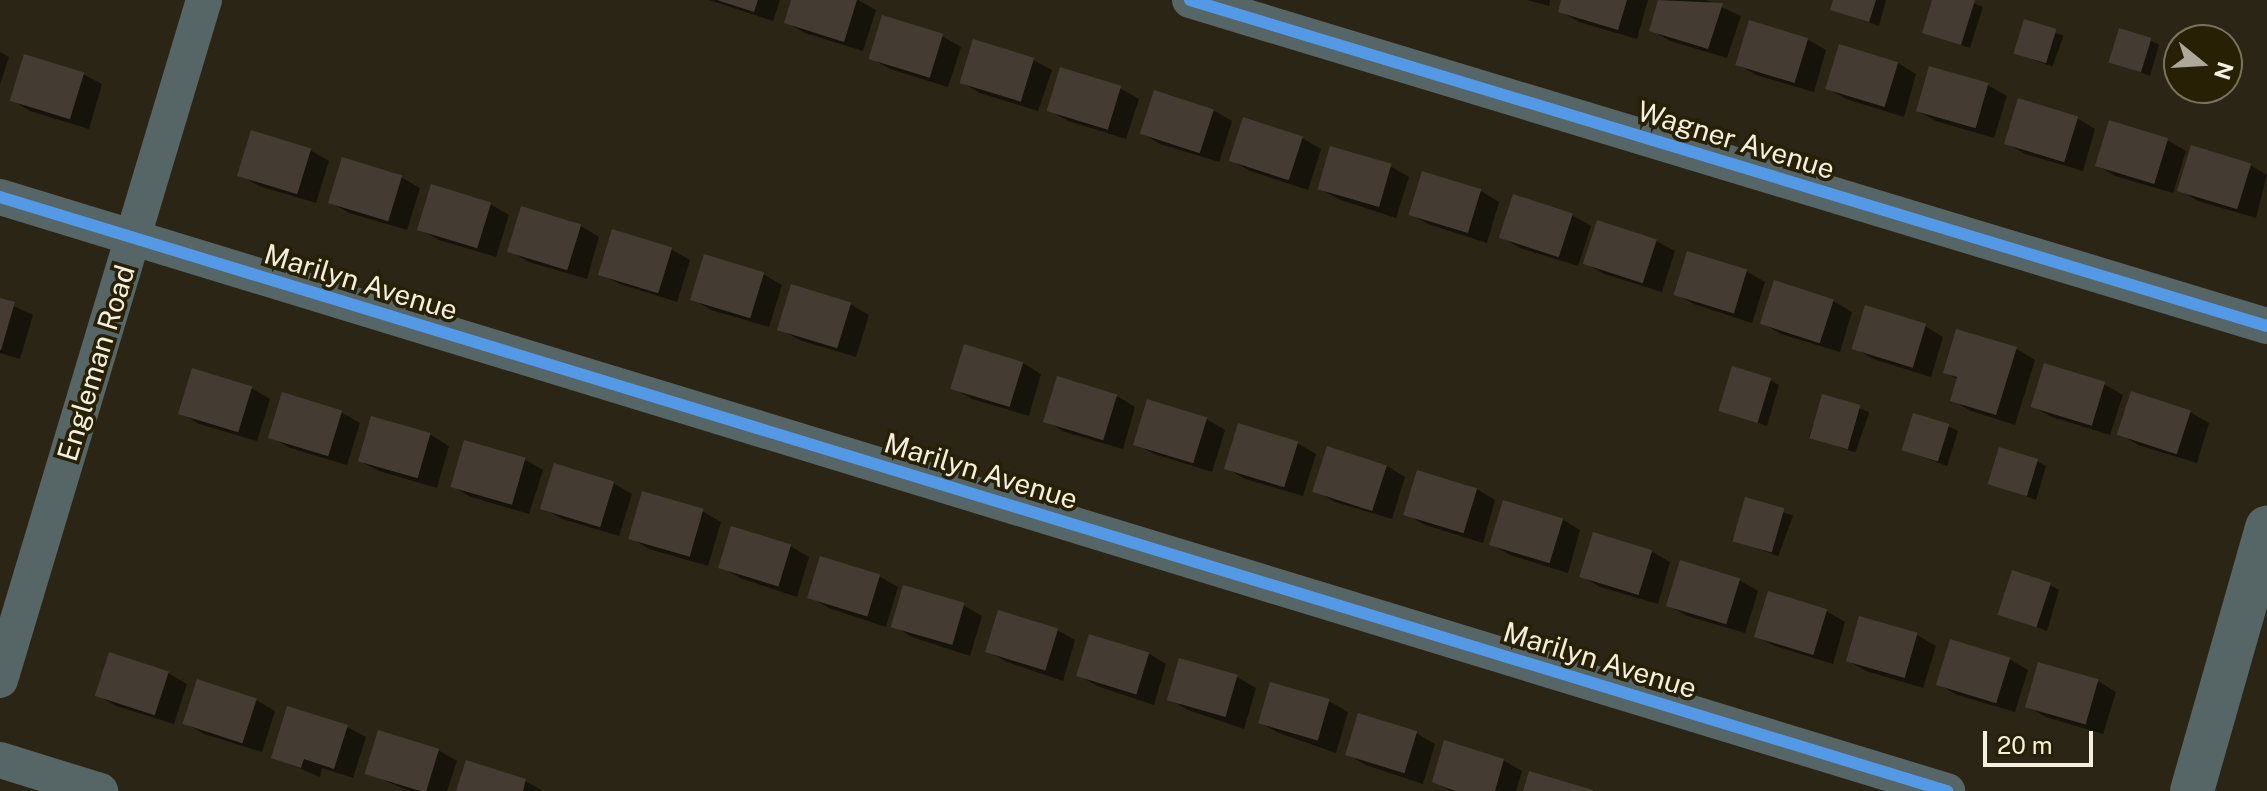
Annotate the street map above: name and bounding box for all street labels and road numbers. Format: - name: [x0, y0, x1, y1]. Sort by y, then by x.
- street label: Wagner Avenue: [1633, 94, 1839, 186]
- street label: Marilyn Avenue: [260, 237, 462, 327]
- street label: Engleman Road: [50, 261, 142, 465]
- street label: Marilyn Avenue: [880, 426, 1082, 516]
- street label: Marilyn Avenue: [1499, 615, 1701, 705]

